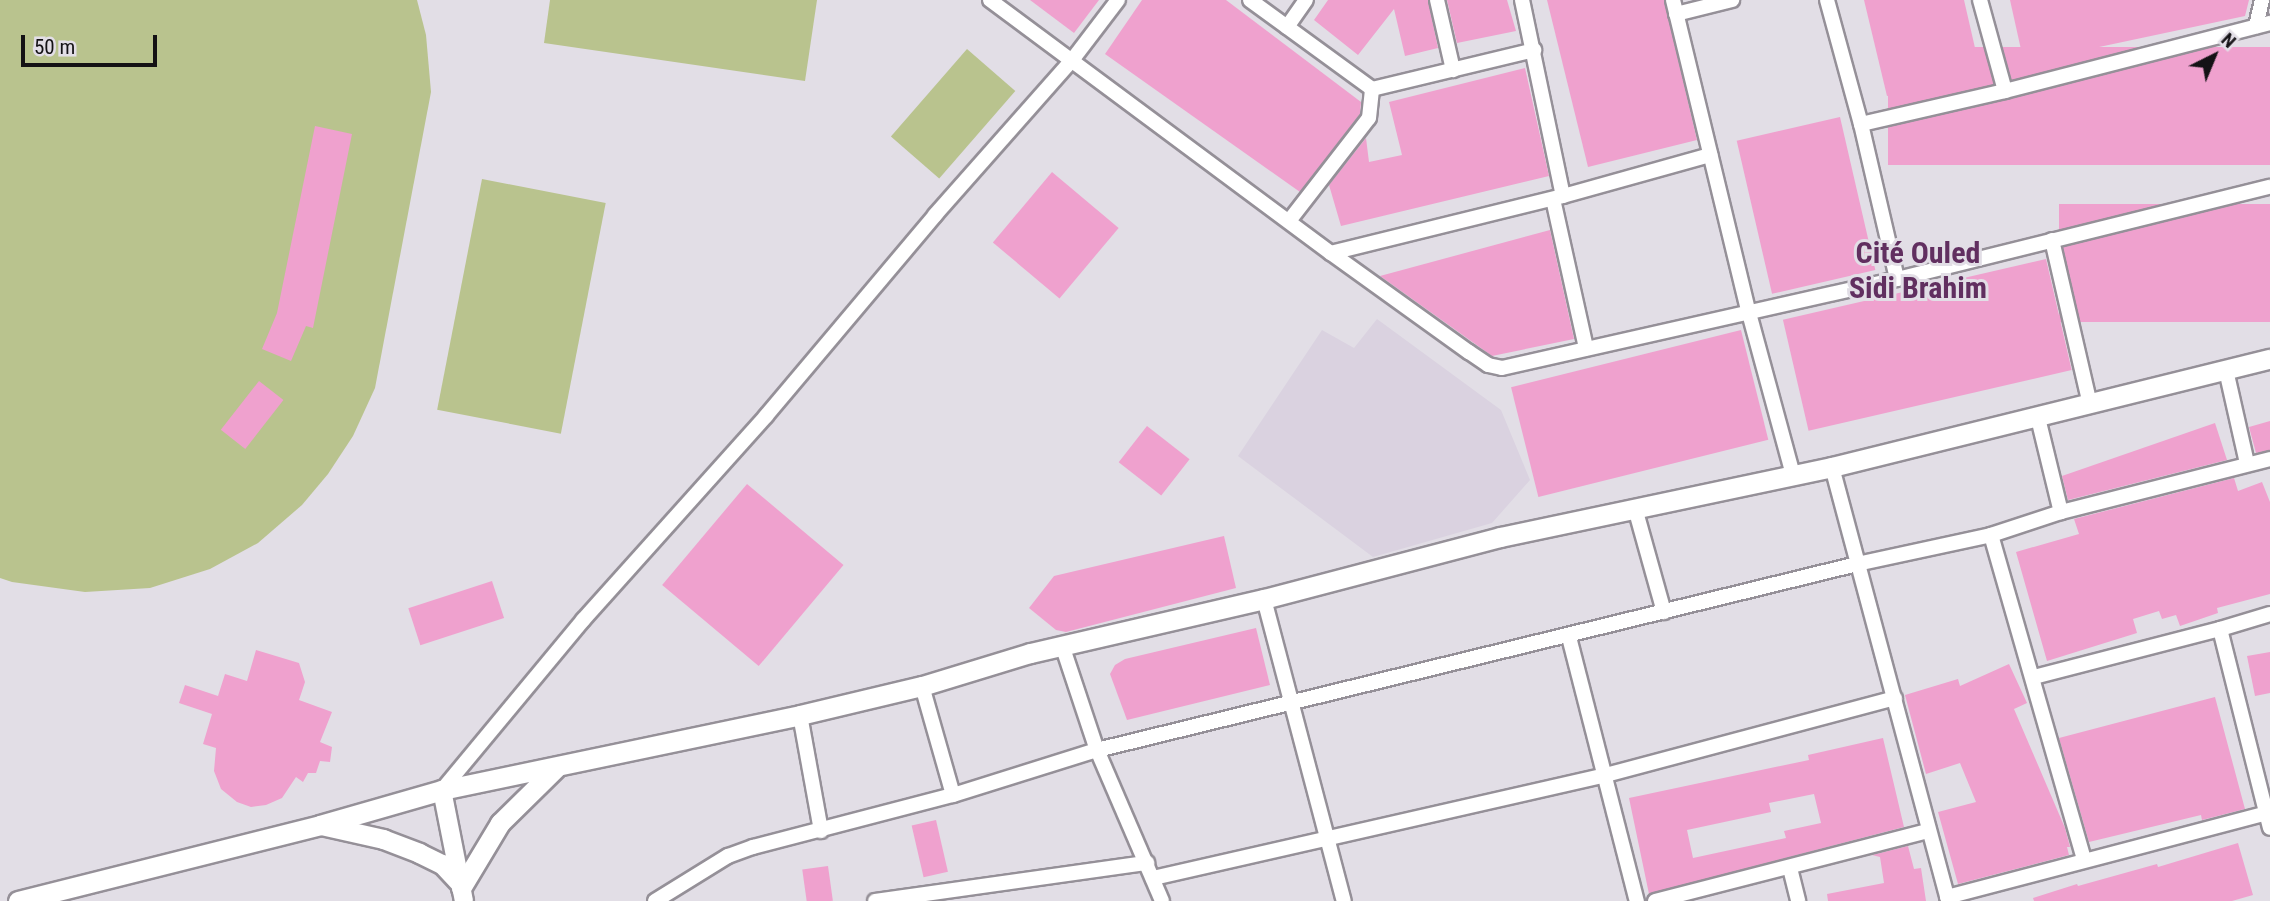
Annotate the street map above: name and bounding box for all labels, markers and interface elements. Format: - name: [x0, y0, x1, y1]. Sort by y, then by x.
- scale bar: [24, 21, 161, 65]
- north arrow: [2179, 21, 2249, 91]
- text: N: [2217, 28, 2241, 53]
- text: 50 m: [34, 35, 75, 59]
- district label: Cité Ouled Sidi Brahim: [1849, 235, 1987, 306]

